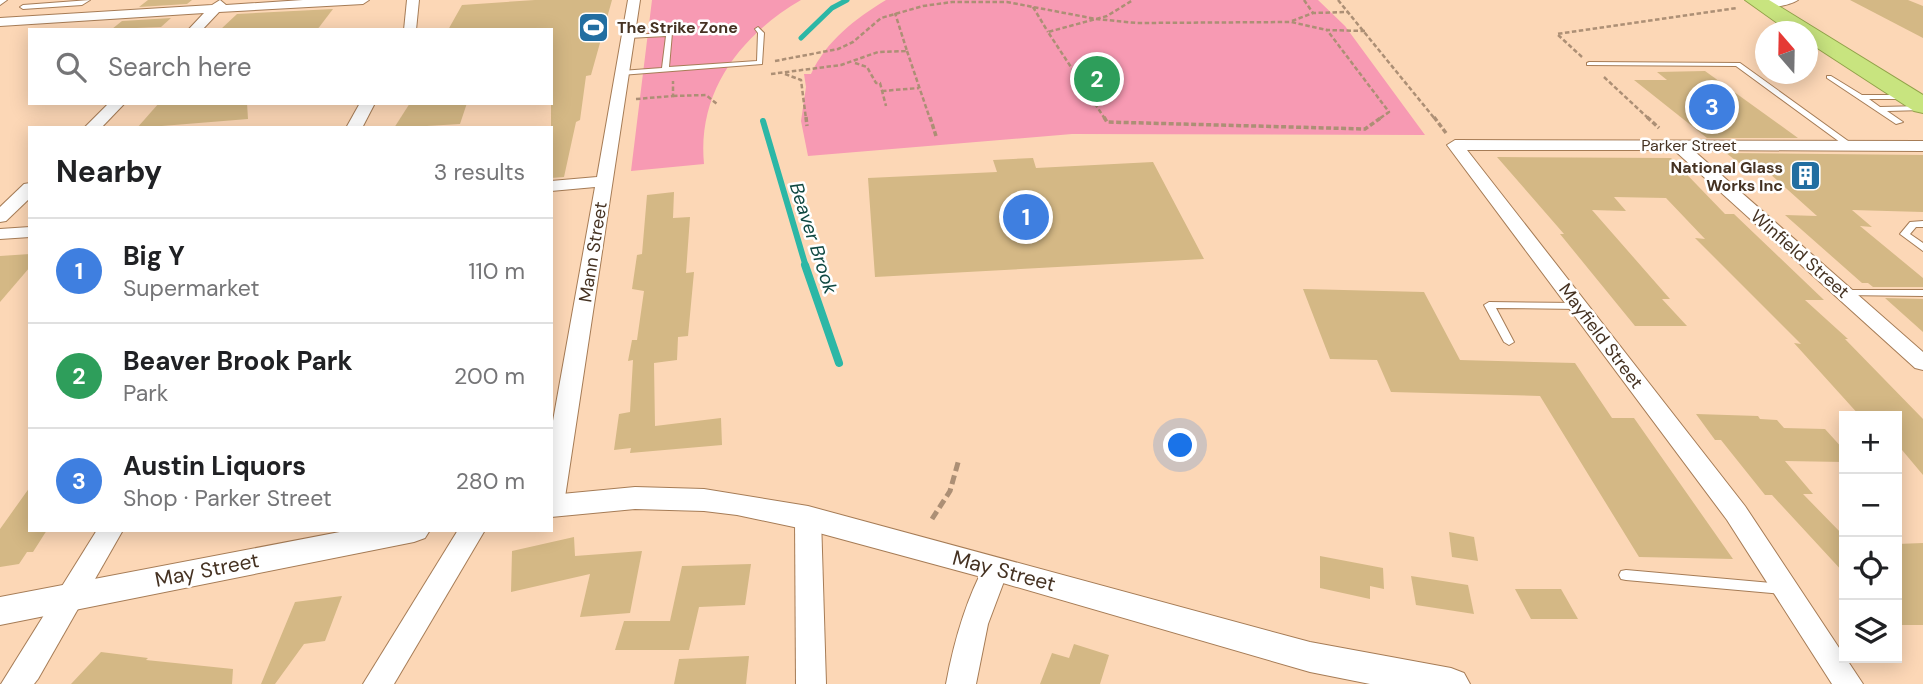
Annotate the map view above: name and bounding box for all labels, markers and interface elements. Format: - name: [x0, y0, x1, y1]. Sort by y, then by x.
- sports icon: The Strike Zone: [577, 10, 611, 44]
- place label: The Strike Zone: [617, 17, 738, 38]
- north arrow: [1755, 21, 1818, 84]
- search box: [28, 28, 553, 105]
- icon: search: [52, 48, 90, 86]
- text: Search here: [108, 50, 251, 84]
- pin: 2: [1074, 53, 1120, 105]
- pin: 3: [1689, 81, 1735, 133]
- street label: Parker Street: [1641, 135, 1737, 156]
- text: Nearby: [56, 152, 162, 191]
- text: 3 results: [434, 157, 525, 187]
- place label: National Glass Works Inc: [1671, 157, 1783, 196]
- building icon: National Glass Works Inc: [1789, 159, 1823, 193]
- water label: Beaver Brook: [784, 179, 843, 297]
- pin: 1: [1003, 191, 1049, 243]
- street label: Mann Street: [573, 200, 613, 304]
- street label: Winfield Street: [1746, 204, 1854, 304]
- text: Big Y: [123, 239, 185, 273]
- text: 1: [75, 256, 83, 286]
- text: 110 m: [468, 256, 525, 286]
- text: Supermarket: [123, 273, 259, 303]
- street label: Mayfield Street: [1553, 278, 1649, 394]
- text: Beaver Brook Park: [123, 344, 352, 378]
- text: 2: [72, 361, 86, 391]
- text: 200 m: [454, 361, 525, 391]
- text: Park: [123, 378, 168, 408]
- map controls: [1839, 411, 1902, 663]
- button: +: [1839, 411, 1902, 474]
- your location: [1163, 428, 1197, 462]
- text: Austin Liquors: [123, 449, 306, 483]
- text: 3: [72, 466, 86, 496]
- text: 280 m: [456, 466, 525, 496]
- button: −: [1839, 474, 1902, 537]
- text: Shop · Parker Street: [123, 483, 332, 513]
- button: locate: [1839, 537, 1902, 600]
- street label: May Street: [949, 544, 1059, 598]
- street label: May Street: [153, 546, 261, 594]
- button: layers: [1839, 600, 1902, 663]

